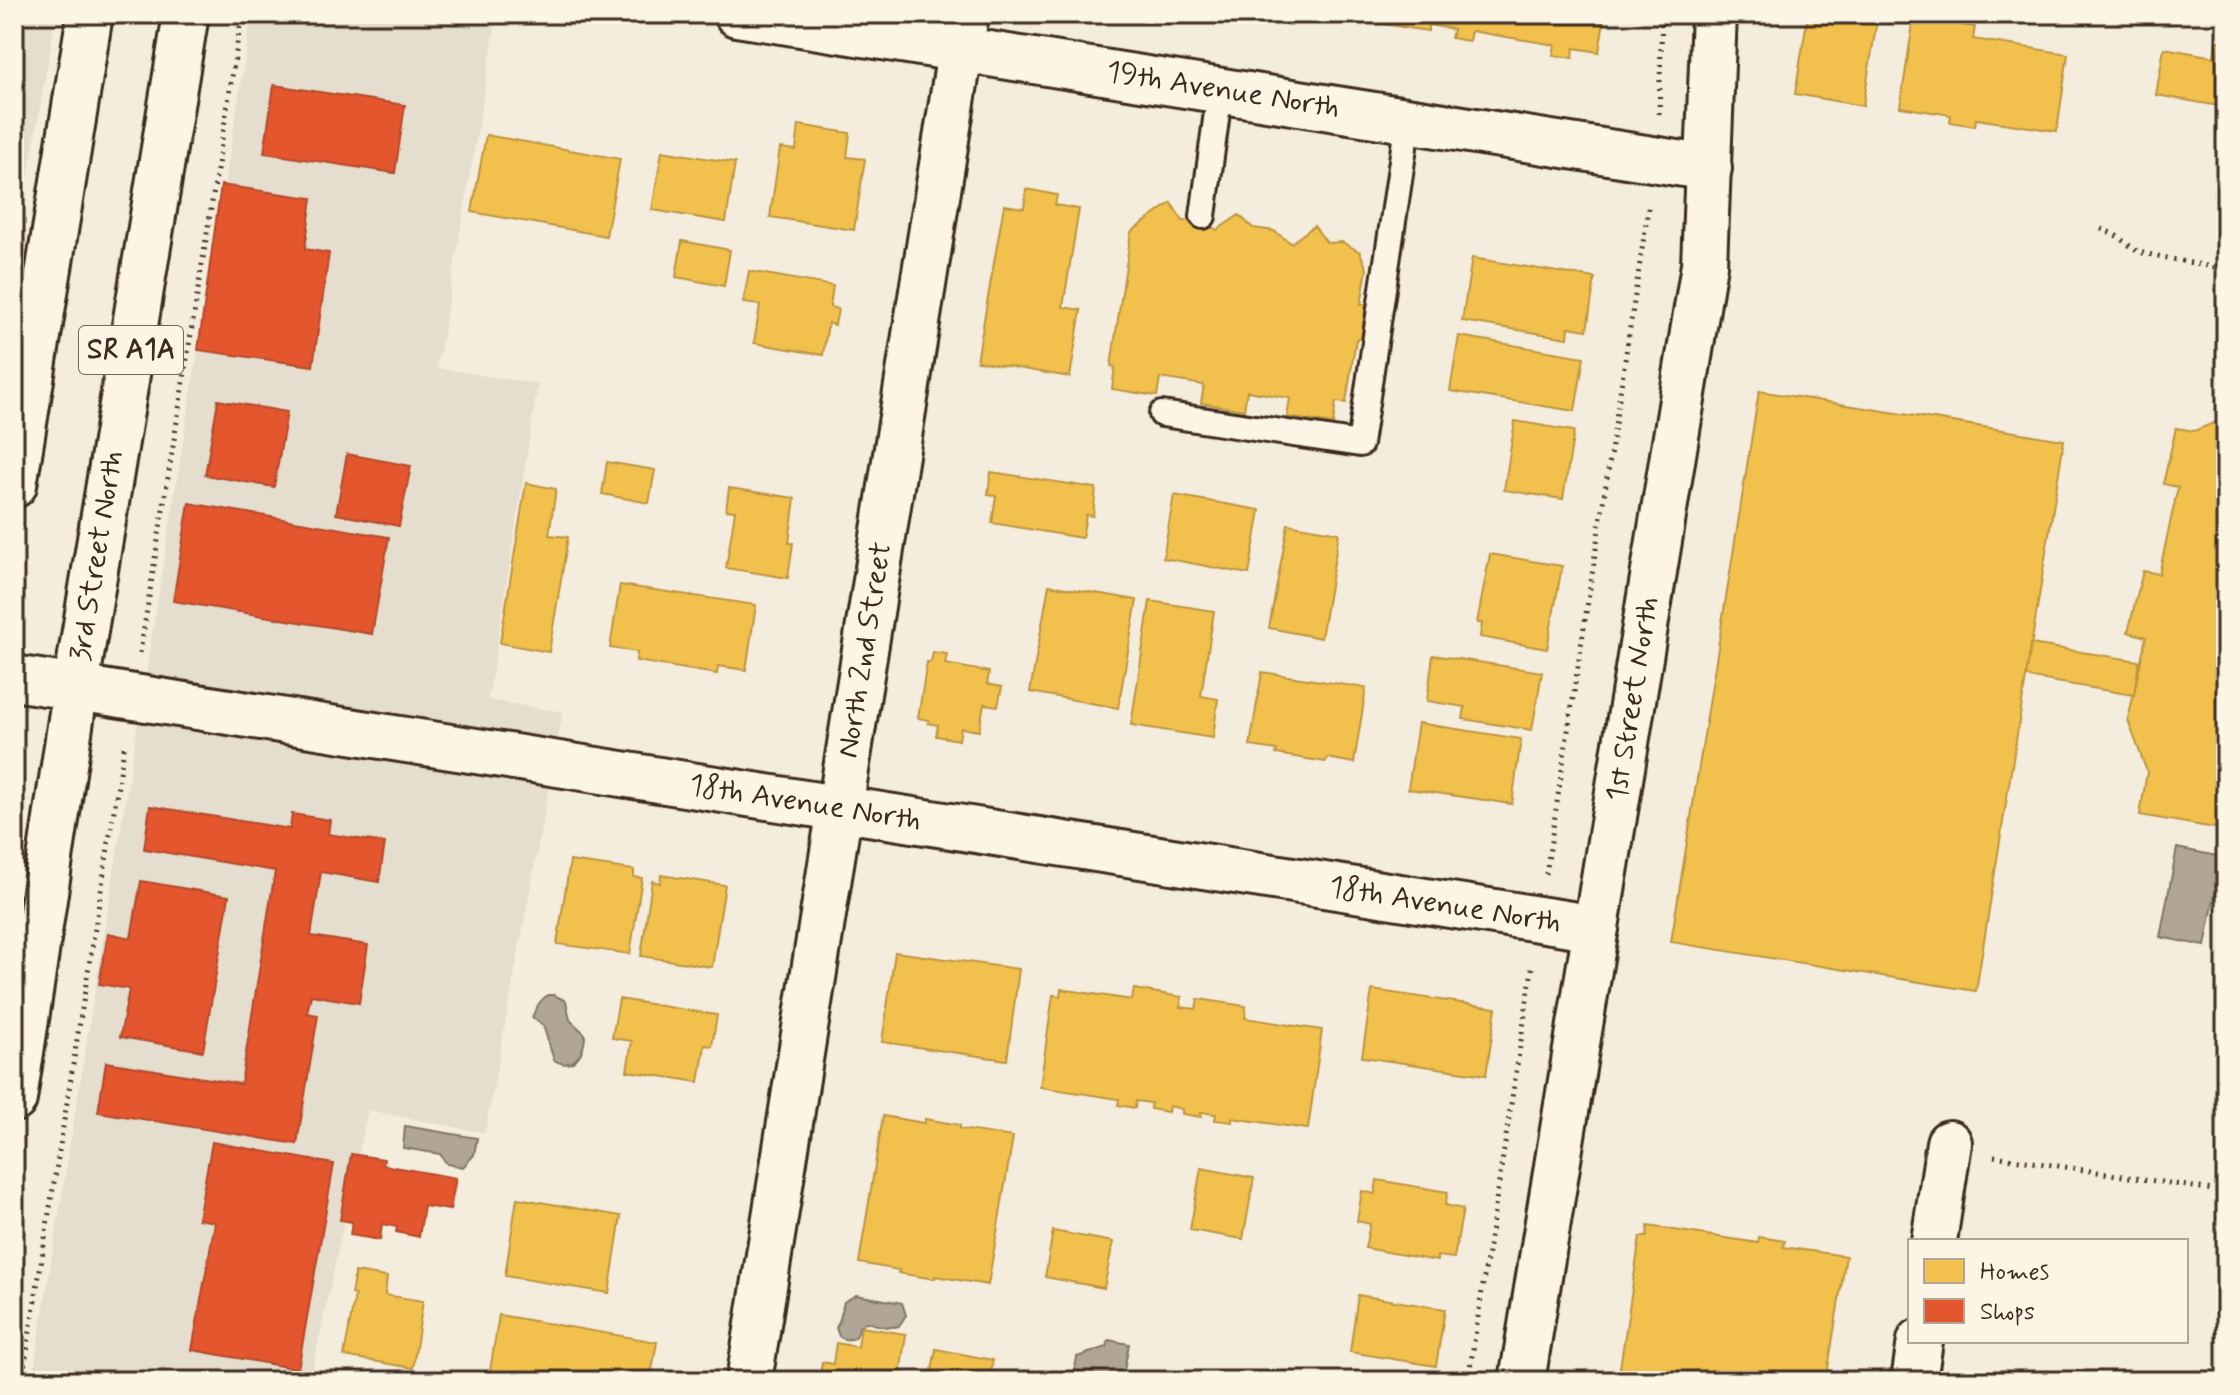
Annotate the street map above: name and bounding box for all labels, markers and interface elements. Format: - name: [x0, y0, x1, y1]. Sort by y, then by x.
- street label: 19th Avenue North: [1104, 52, 1342, 128]
- road number: SR A1A: [79, 326, 183, 374]
- street label: 3rd Street North: [61, 448, 133, 664]
- street label: North 2nd Street: [829, 539, 901, 761]
- street label: 1st Street North: [1598, 594, 1668, 804]
- street label: 18th Avenue North: [686, 765, 924, 841]
- street label: 18th Avenue North: [1326, 867, 1564, 943]
- legend: [1908, 1239, 2188, 1343]
- text: Homes: [1980, 1257, 2049, 1288]
- text: Shops: [1980, 1297, 2035, 1328]

